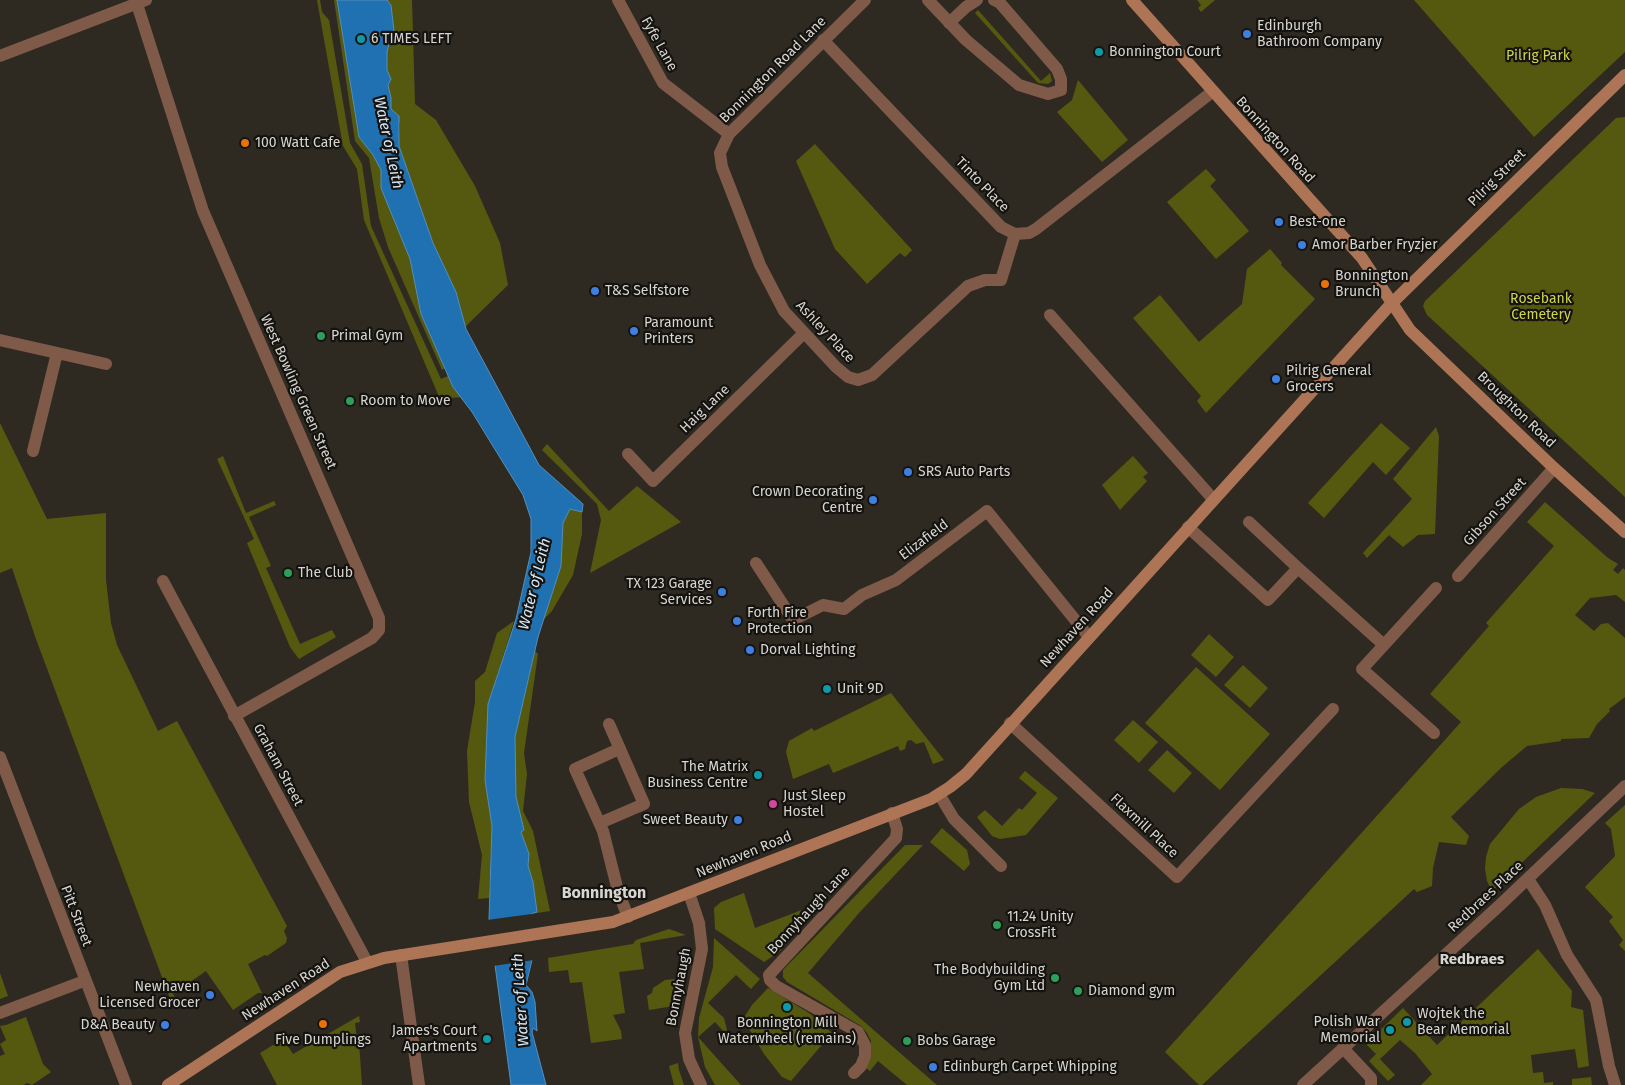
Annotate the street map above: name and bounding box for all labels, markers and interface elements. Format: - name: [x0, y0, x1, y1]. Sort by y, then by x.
- street label: Bonnington Road Lane: [716, 13, 830, 127]
- street label: Fyfe Lane: [637, 14, 681, 74]
- place label: Edinburgh Bathroom Company: [1257, 18, 1382, 50]
- marker: Edinburgh Bathroom Company: [1241, 28, 1253, 40]
- place label: 6 TIMES LEFT: [371, 31, 452, 47]
- marker: 6 TIMES LEFT: [355, 33, 367, 45]
- place label: Bonnington Court: [1109, 44, 1221, 60]
- marker: Bonnington Court: [1093, 46, 1105, 58]
- park label: Pilrig Park: [1506, 48, 1570, 64]
- street label: Bonnington Road: [1232, 94, 1318, 186]
- water label: Water of Leith: [369, 95, 407, 191]
- place label: 100 Watt Cafe: [255, 135, 340, 151]
- marker: 100 Watt Cafe: [239, 137, 251, 149]
- street label: Pilrig Street: [1465, 146, 1529, 210]
- street label: Tinto Place: [952, 154, 1012, 216]
- place label: Best-one: [1289, 214, 1346, 230]
- marker: Best-one: [1273, 216, 1285, 228]
- place label: Amor Barber Fryzjer: [1312, 237, 1438, 253]
- marker: Amor Barber Fryzjer: [1296, 239, 1308, 251]
- place label: Bonnington Brunch: [1335, 268, 1409, 300]
- marker: Bonnington Brunch: [1319, 278, 1331, 290]
- place label: T&S Selfstore: [605, 283, 689, 299]
- marker: T&S Selfstore: [589, 285, 601, 297]
- park label: Rosebank Cemetery: [1510, 291, 1572, 324]
- street label: Ashley Place: [792, 298, 858, 366]
- street label: West Bowling Green Street: [256, 312, 340, 472]
- place label: Paramount Printers: [644, 315, 713, 348]
- marker: Paramount Printers: [628, 325, 640, 337]
- place label: Primal Gym: [331, 328, 403, 344]
- marker: Primal Gym: [315, 330, 327, 342]
- place label: Pilrig General Grocers: [1286, 363, 1371, 396]
- street label: Broughton Road: [1473, 368, 1559, 452]
- marker: Pilrig General Grocers: [1270, 373, 1282, 385]
- street label: Haig Lane: [677, 381, 733, 437]
- place label: Room to Move: [360, 393, 451, 409]
- marker: Room to Move: [344, 395, 356, 407]
- place label: SRS Auto Parts: [918, 464, 1010, 480]
- marker: SRS Auto Parts: [902, 466, 914, 478]
- street label: Gibson Street: [1460, 475, 1530, 549]
- place label: Crown Decorating Centre: [752, 484, 863, 516]
- marker: Crown Decorating Centre: [867, 494, 879, 506]
- street label: Elizafield: [896, 516, 952, 564]
- water label: Water of Leith: [515, 536, 555, 632]
- place label: The Club: [298, 565, 353, 581]
- marker: The Club: [282, 567, 294, 579]
- place label: TX 123 Garage Services: [626, 576, 712, 608]
- street label: Newhaven Road: [1037, 585, 1117, 671]
- marker: TX 123 Garage Services: [716, 586, 728, 598]
- place label: Forth Fire Protection: [747, 605, 813, 638]
- marker: Forth Fire Protection: [731, 615, 743, 627]
- place label: Dorval Lighting: [760, 642, 855, 658]
- marker: Dorval Lighting: [744, 644, 756, 656]
- place label: Unit 9D: [837, 681, 884, 697]
- marker: Unit 9D: [821, 683, 833, 695]
- street label: Graham Street: [249, 721, 307, 809]
- place label: The Matrix Business Centre: [647, 759, 748, 792]
- marker: The Matrix Business Centre: [752, 769, 764, 781]
- place label: Just Sleep Hostel: [783, 788, 846, 820]
- street label: Flaxmill Place: [1107, 790, 1181, 862]
- marker: Just Sleep Hostel: [767, 798, 779, 810]
- place label: Sweet Beauty: [643, 812, 728, 828]
- marker: Sweet Beauty: [732, 814, 744, 826]
- street label: Newhaven Road: [694, 828, 794, 882]
- street label: Redbraes Place: [1445, 858, 1527, 936]
- street label: Bonnyhaugh Lane: [764, 864, 854, 958]
- street label: Pitt Street: [57, 883, 95, 949]
- district label: Bonnington: [562, 884, 646, 904]
- place label: 11.24 Unity CrossFit: [1007, 909, 1073, 942]
- marker: 11.24 Unity CrossFit: [991, 919, 1003, 931]
- street label: Bonnyhaugh: [663, 946, 695, 1028]
- district label: Redbraes: [1440, 951, 1504, 969]
- water label: Water of Leith: [509, 953, 533, 1047]
- street label: Newhaven Road: [239, 955, 333, 1025]
- place label: The Bodybuilding Gym Ltd: [934, 962, 1045, 994]
- marker: The Bodybuilding Gym Ltd: [1049, 972, 1061, 984]
- place label: Newhaven Licensed Grocer: [99, 979, 200, 1012]
- place label: Diamond gym: [1088, 983, 1175, 999]
- marker: Diamond gym: [1072, 985, 1084, 997]
- marker: Newhaven Licensed Grocer: [204, 989, 216, 1001]
- marker: Bonnington Mill Waterwheel (remains): [781, 1001, 793, 1013]
- place label: Wojtek the Bear Memorial: [1417, 1006, 1509, 1038]
- place label: Polish War Memorial: [1313, 1014, 1380, 1046]
- place label: Bonnington Mill Waterwheel (remains): [718, 1015, 856, 1048]
- marker: Wojtek the Bear Memorial: [1401, 1016, 1413, 1028]
- place label: D&A Beauty: [80, 1017, 155, 1033]
- marker: Five Dumplings: [317, 1018, 329, 1030]
- marker: D&A Beauty: [159, 1019, 171, 1031]
- place label: James's Court Apartments: [392, 1023, 477, 1056]
- marker: Polish War Memorial: [1384, 1024, 1396, 1036]
- place label: Five Dumplings: [275, 1032, 371, 1048]
- marker: James's Court Apartments: [481, 1033, 493, 1045]
- place label: Bobs Garage: [917, 1033, 996, 1049]
- marker: Bobs Garage: [901, 1035, 913, 1047]
- place label: Edinburgh Carpet Whipping: [943, 1059, 1117, 1075]
- marker: Edinburgh Carpet Whipping: [927, 1061, 939, 1073]

